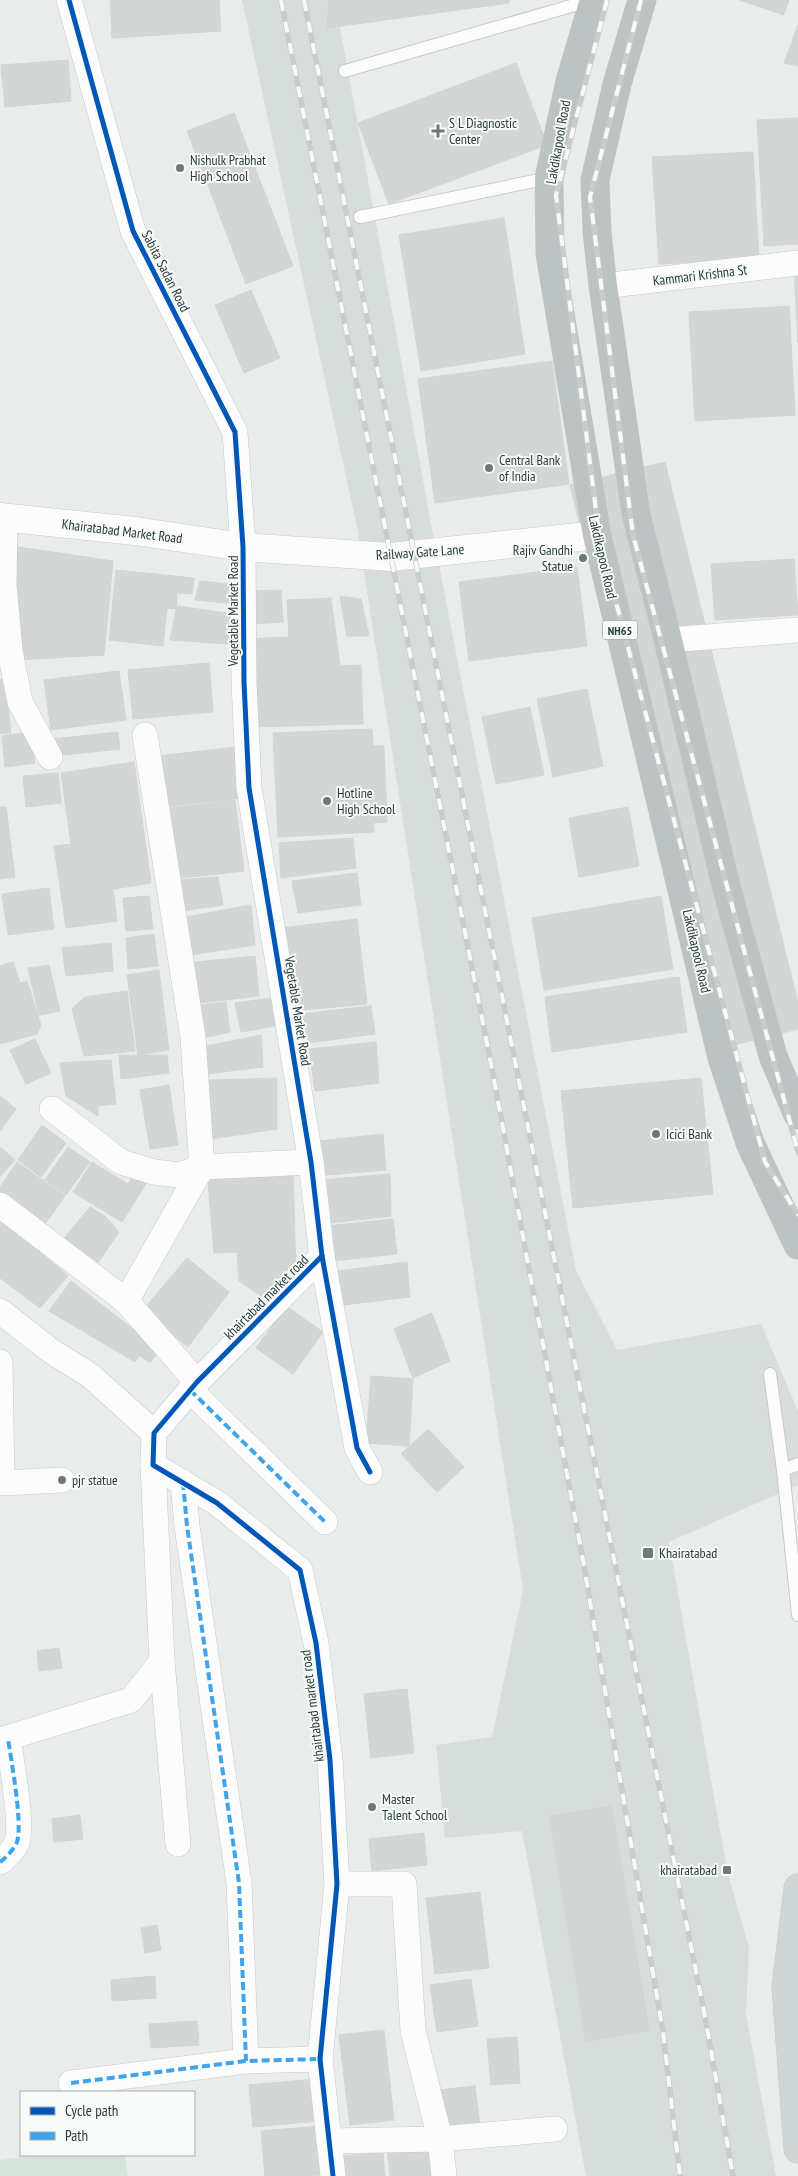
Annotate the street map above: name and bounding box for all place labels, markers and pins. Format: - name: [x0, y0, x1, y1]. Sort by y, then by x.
- place label: S L Diagnostic Center: [449, 114, 517, 148]
- marker: S L Diagnostic Center: [431, 124, 445, 138]
- place label: Nishulk Prabhat High School: [190, 151, 266, 185]
- marker: Nishulk Prabhat High School: [174, 162, 186, 174]
- place label: Central Bank of India: [499, 451, 561, 485]
- marker: Central Bank of India: [483, 462, 495, 474]
- place label: Rajiv Gandhi Statue: [513, 541, 573, 575]
- marker: Rajiv Gandhi Statue: [577, 552, 589, 564]
- place label: Hotline High School: [337, 784, 396, 818]
- marker: Hotline High School: [321, 795, 333, 807]
- place label: Icici Bank: [666, 1125, 713, 1143]
- marker: Icici Bank: [650, 1128, 662, 1140]
- place label: pjr statue: [72, 1471, 118, 1489]
- marker: pjr statue: [56, 1474, 68, 1486]
- place label: Khairatabad: [659, 1544, 717, 1562]
- marker: Khairatabad: [641, 1546, 655, 1560]
- place label: Master Talent School: [382, 1790, 448, 1824]
- marker: Master Talent School: [366, 1801, 378, 1813]
- place label: khairatabad: [660, 1861, 717, 1879]
- marker: khairatabad: [721, 1864, 733, 1876]

